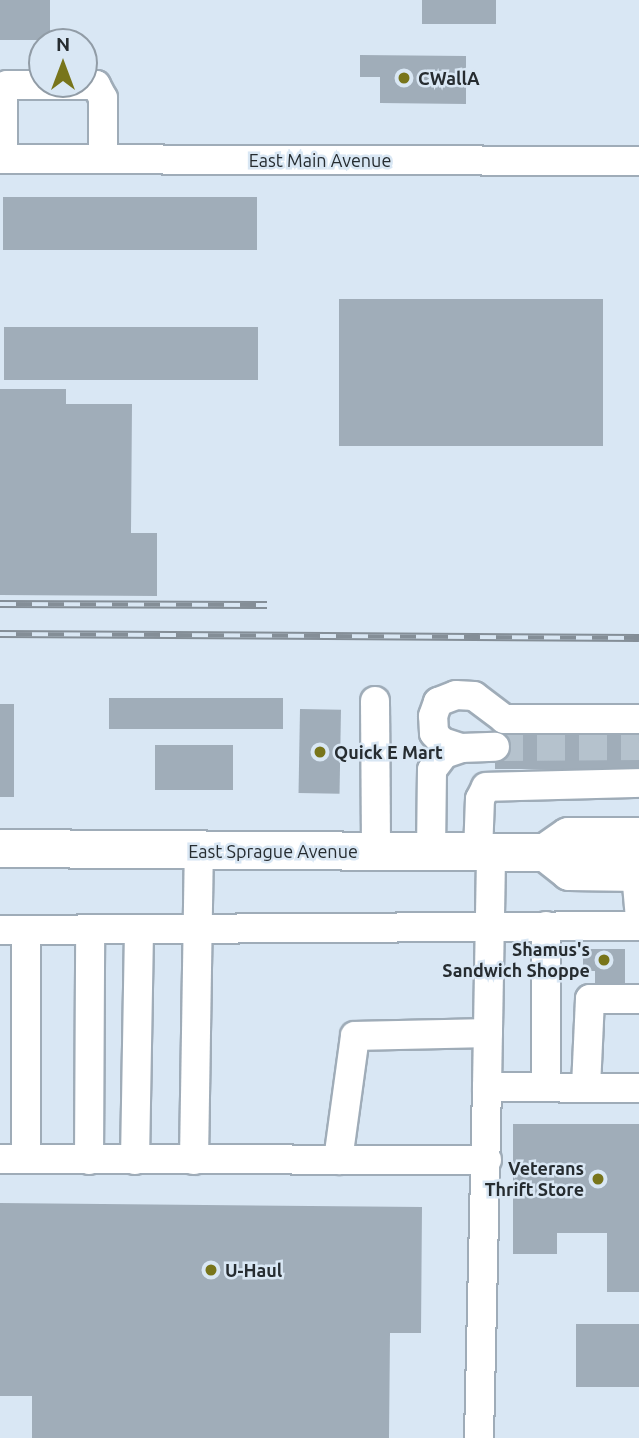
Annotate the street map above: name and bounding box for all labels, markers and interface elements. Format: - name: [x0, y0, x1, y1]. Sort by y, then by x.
- north arrow: [28, 28, 98, 98]
- text: N: [56, 33, 70, 55]
- place label: CWallA: [418, 67, 480, 89]
- marker: CWallA: [396, 70, 412, 86]
- street label: East Main Avenue: [249, 149, 391, 171]
- place label: Quick E Mart: [334, 741, 443, 763]
- marker: Quick E Mart: [312, 744, 328, 760]
- street label: East Sprague Avenue: [188, 840, 358, 862]
- place label: Shamus's Sandwich Shoppe: [442, 939, 590, 982]
- marker: Shamus's Sandwich Shoppe: [596, 952, 612, 968]
- place label: Veterans Thrift Store: [485, 1158, 584, 1200]
- marker: Veterans Thrift Store: [590, 1171, 606, 1187]
- place label: U-Haul: [225, 1259, 282, 1281]
- marker: U-Haul: [203, 1262, 219, 1278]

